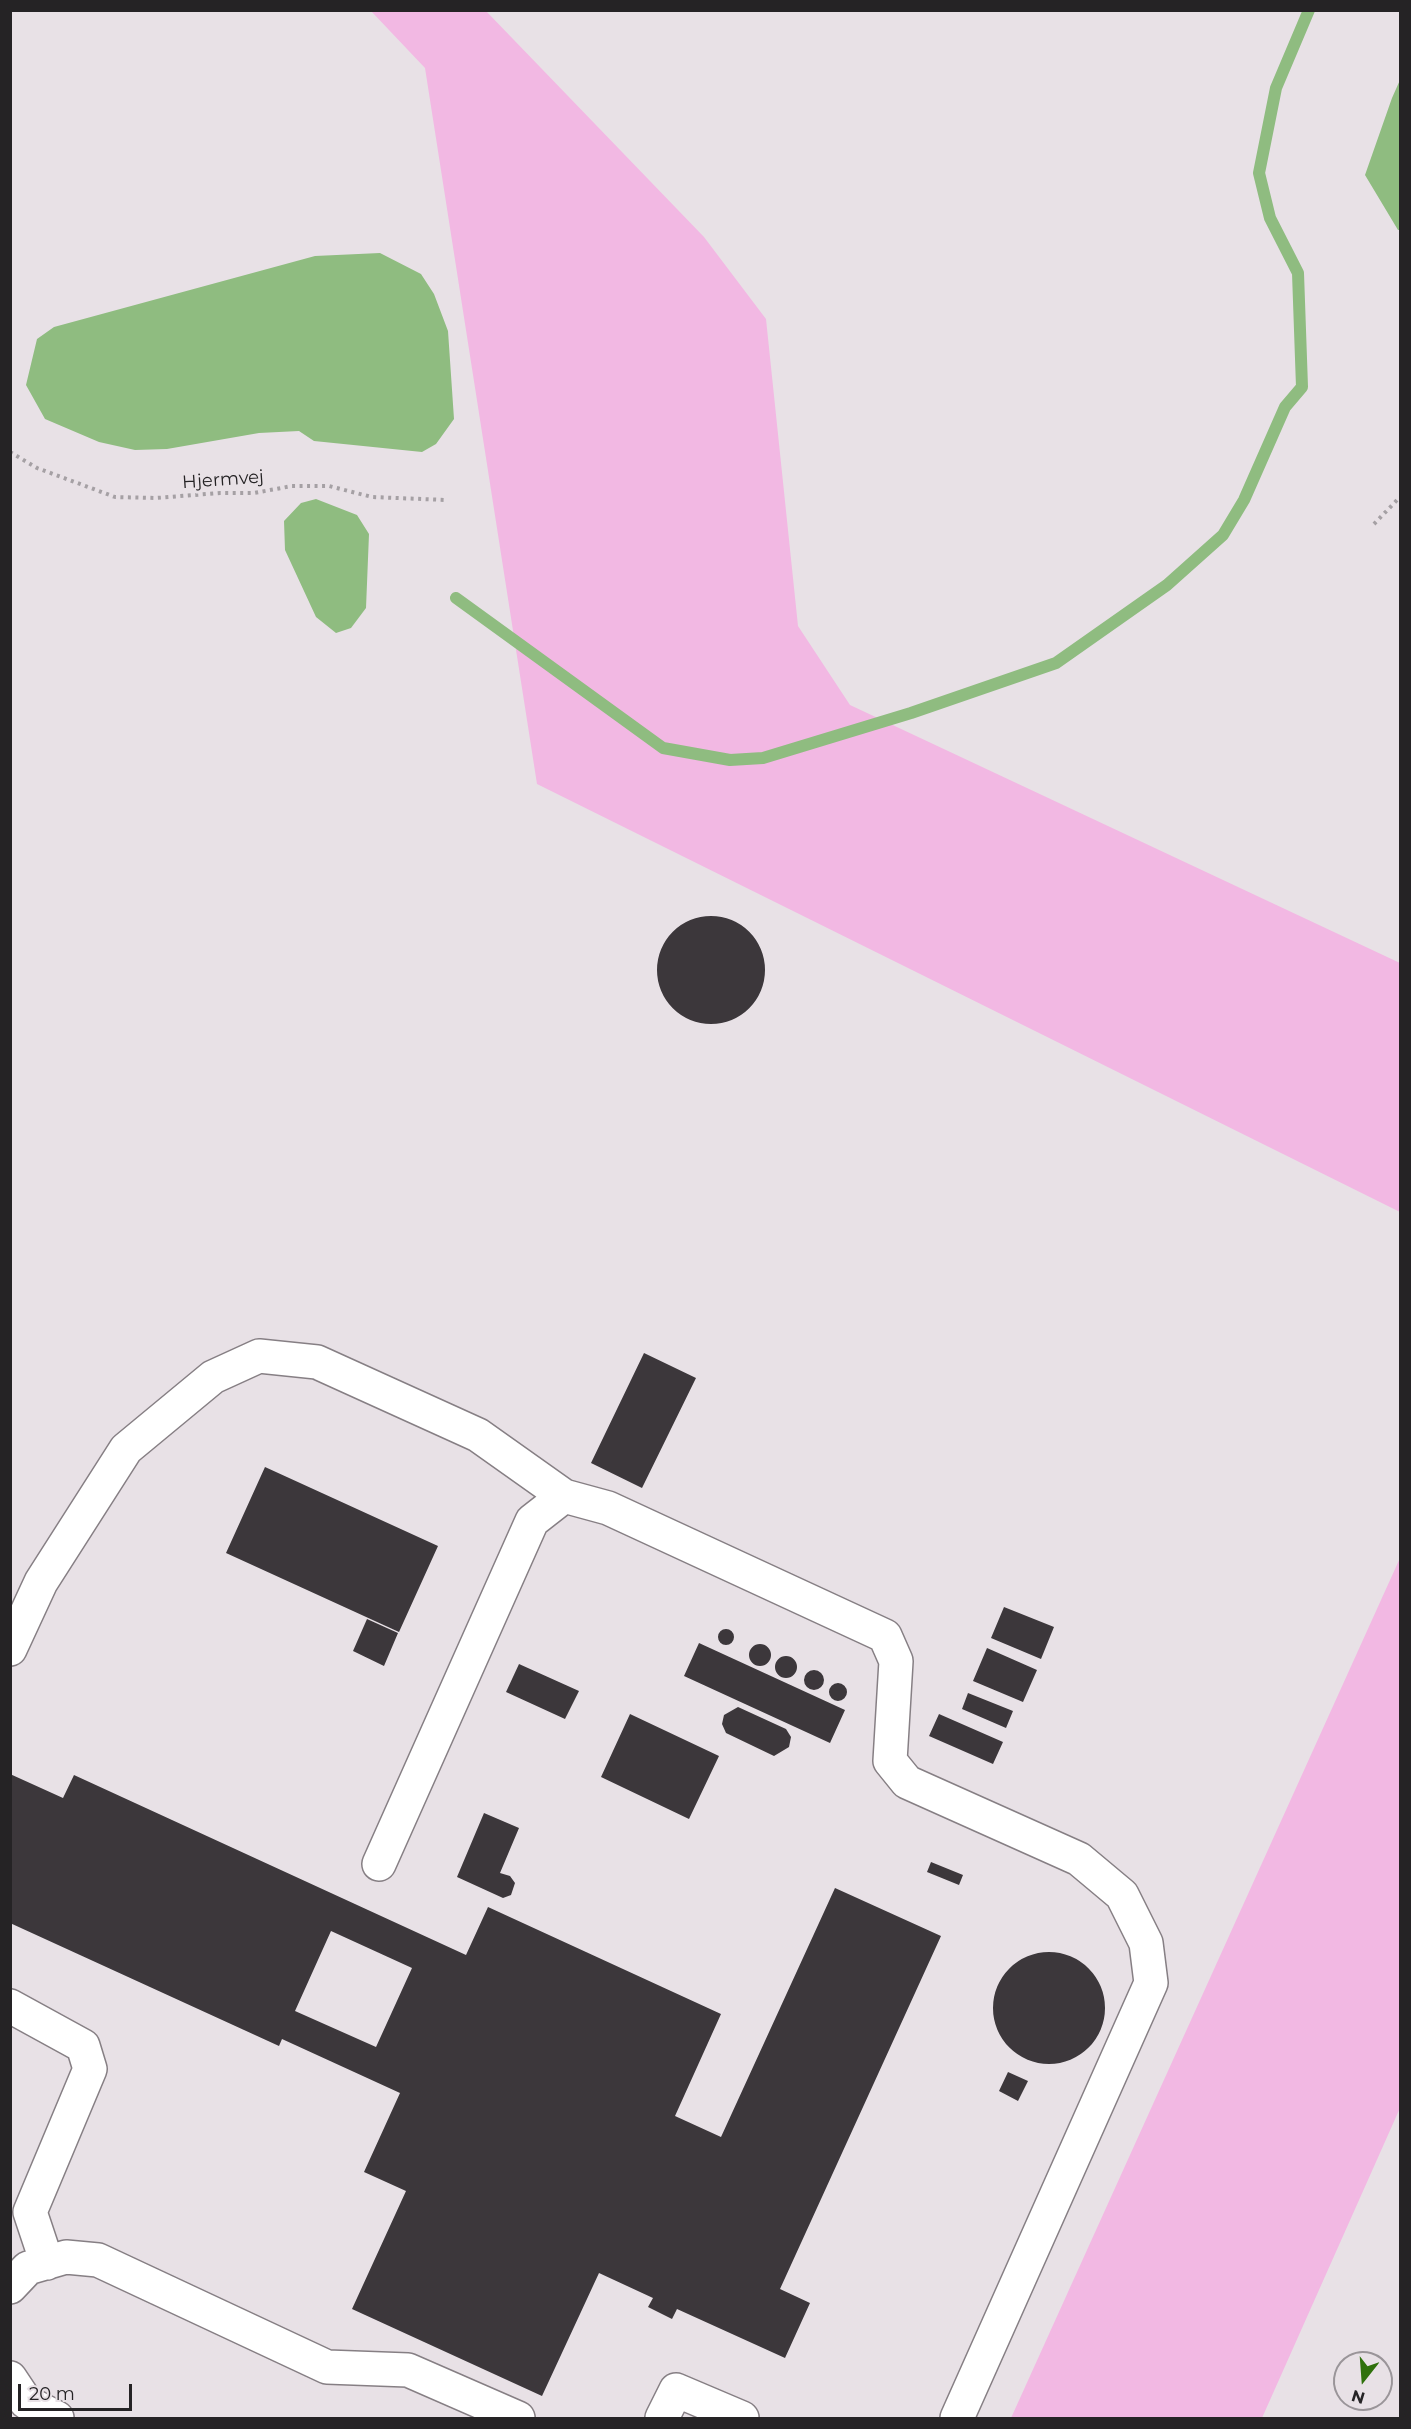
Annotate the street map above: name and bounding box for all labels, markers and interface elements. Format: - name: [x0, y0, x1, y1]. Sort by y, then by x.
- street label: Hjermvej: [181, 466, 265, 494]
- north arrow: [1333, 2351, 1393, 2411]
- scale bar: [21, 2372, 135, 2410]
- text: 20 m: [29, 2383, 75, 2405]
- text: N: [1349, 2386, 1367, 2408]

